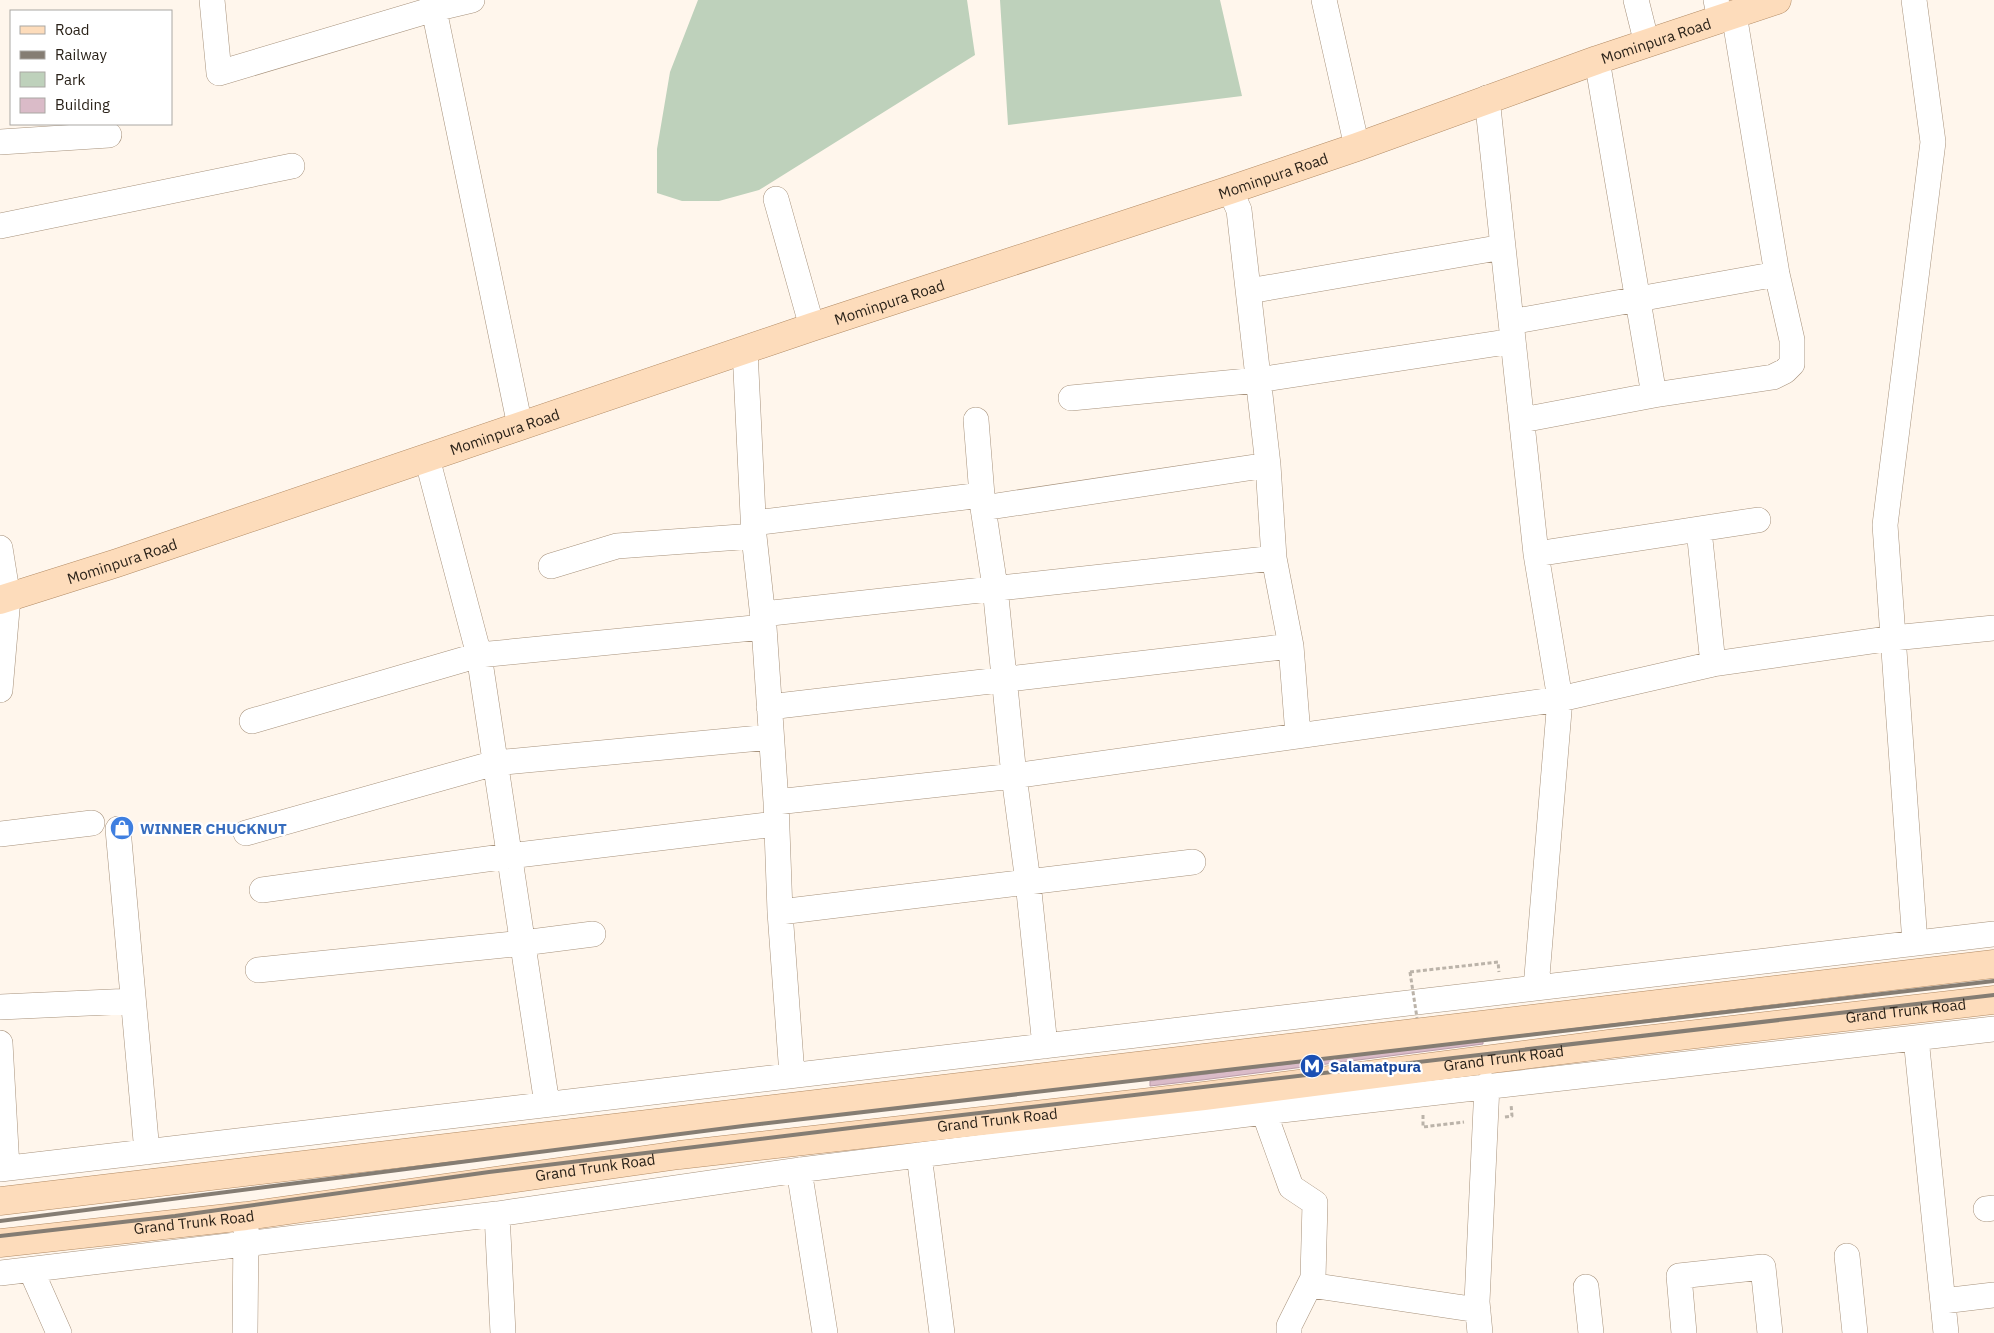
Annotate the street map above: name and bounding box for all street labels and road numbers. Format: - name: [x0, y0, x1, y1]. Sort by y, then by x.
- street label: Mominpura Road: [1598, 13, 1713, 68]
- street label: Mominpura Road: [1216, 148, 1330, 203]
- street label: Mominpura Road: [832, 275, 947, 329]
- street label: Mominpura Road: [447, 404, 562, 459]
- street label: Mominpura Road: [64, 534, 179, 588]
- street label: Grand Trunk Road: [1844, 994, 1967, 1026]
- street label: Grand Trunk Road: [1442, 1040, 1565, 1075]
- street label: Grand Trunk Road: [936, 1103, 1058, 1135]
- street label: Grand Trunk Road: [534, 1149, 656, 1185]
- street label: Grand Trunk Road: [133, 1205, 255, 1238]

